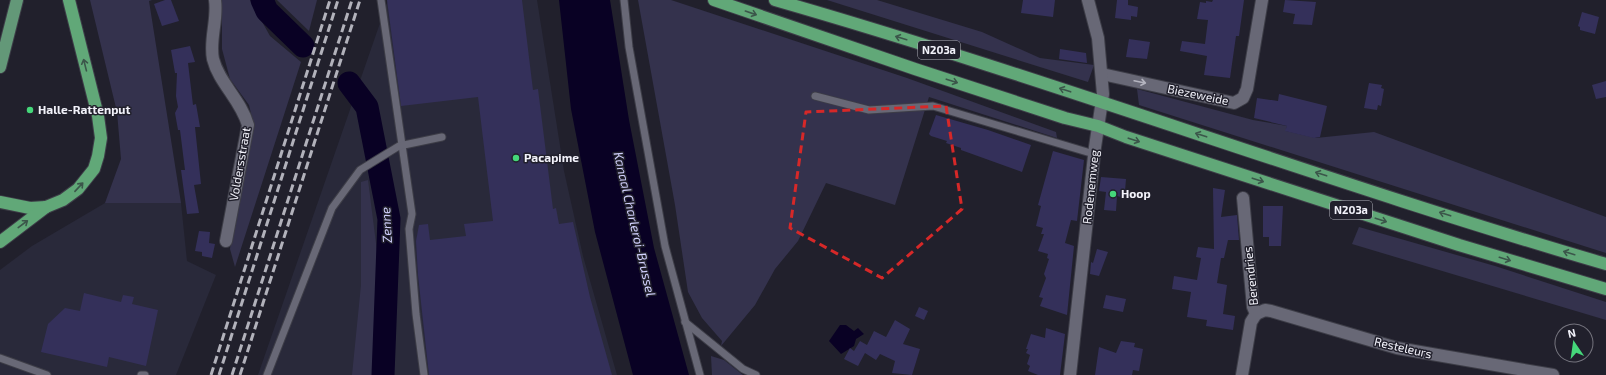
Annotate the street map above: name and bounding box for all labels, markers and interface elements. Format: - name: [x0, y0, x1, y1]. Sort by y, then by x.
- one-way arrow: [745, 9, 757, 17]
- one-way arrow: [895, 34, 908, 41]
- road number: N203a: [918, 41, 960, 59]
- one-way arrow: [80, 59, 88, 72]
- one-way arrow: [945, 78, 958, 85]
- one-way arrow: [1133, 79, 1146, 87]
- street label: Biezeweide: [1166, 81, 1230, 107]
- one-way arrow: [1059, 86, 1071, 94]
- place label: Halle-Rattenput: [38, 102, 130, 116]
- marker: Halle-Rattenput: [25, 105, 35, 115]
- street label: Voldersstraat: [226, 125, 252, 202]
- one-way arrow: [1194, 131, 1207, 138]
- one-way arrow: [1127, 137, 1140, 144]
- street label: Rodenemweg: [1079, 149, 1101, 225]
- place label: Pacapime: [524, 150, 579, 164]
- water label: Kanaal Charleroi-Brussel: [611, 150, 659, 298]
- marker: Pacapime: [511, 153, 521, 163]
- one-way arrow: [1314, 170, 1327, 177]
- one-way arrow: [1251, 177, 1264, 184]
- one-way arrow: [74, 182, 84, 192]
- place label: Hoop: [1121, 186, 1151, 200]
- marker: Hoop: [1108, 189, 1118, 199]
- road number: N203a: [1330, 201, 1372, 219]
- water label: Zenne: [377, 206, 395, 244]
- one-way arrow: [1439, 209, 1451, 217]
- one-way arrow: [1375, 217, 1388, 224]
- one-way arrow: [17, 220, 28, 228]
- street label: Berendries: [1240, 246, 1260, 306]
- one-way arrow: [1562, 249, 1575, 256]
- one-way arrow: [1499, 256, 1512, 263]
- north arrow: [1554, 323, 1594, 363]
- text: N: [1566, 326, 1577, 340]
- street label: Resteleurs: [1373, 334, 1433, 360]

